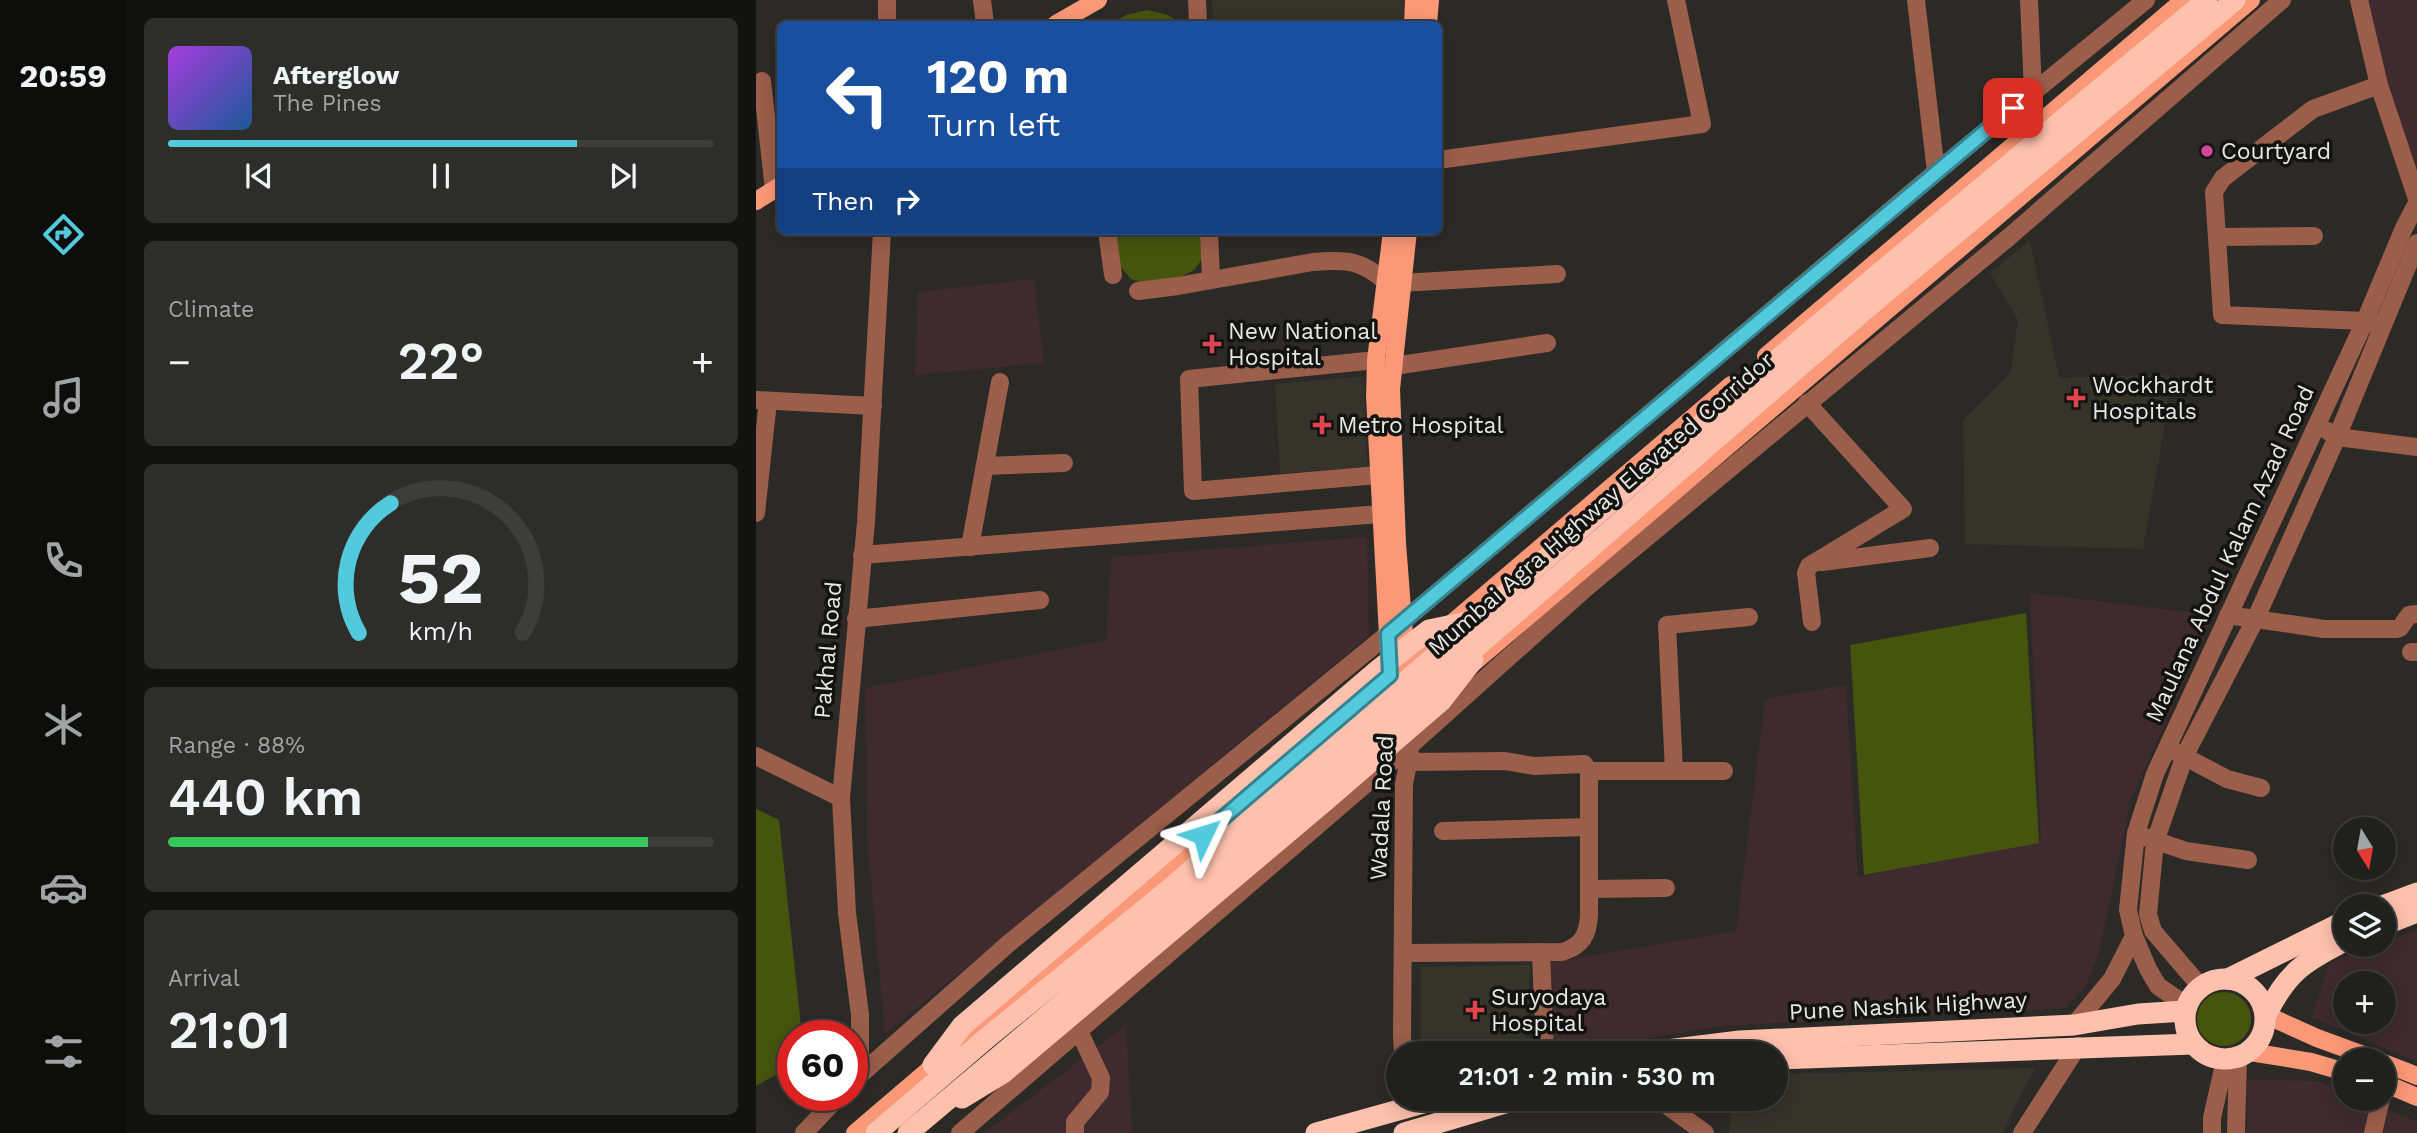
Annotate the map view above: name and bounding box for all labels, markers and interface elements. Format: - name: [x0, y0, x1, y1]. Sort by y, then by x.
- text: 120 m: [927, 47, 1069, 105]
- icon: left: [812, 49, 903, 140]
- text: 20:59: [19, 57, 107, 95]
- text: Afterglow: [273, 60, 399, 90]
- pin: [1983, 78, 2043, 138]
- icon: arrive: [1994, 89, 2032, 127]
- text: The Pines: [273, 90, 382, 117]
- text: Turn left: [927, 106, 1060, 144]
- place label: Courtyard: [2221, 138, 2331, 165]
- marker: Courtyard: [2199, 143, 2215, 159]
- icon: previous: [240, 157, 278, 195]
- icon: pause: [422, 157, 460, 195]
- icon: next: [604, 157, 642, 195]
- icon: right: [888, 182, 926, 220]
- text: Then: [812, 186, 874, 216]
- icon: directions: [39, 210, 88, 259]
- text: Climate: [168, 296, 254, 323]
- place label: New National Hospital: [1228, 318, 1377, 371]
- text: 22°: [398, 331, 484, 392]
- marker: New National Hospital: [1202, 334, 1222, 354]
- text: −: [168, 340, 191, 384]
- text: +: [691, 340, 714, 384]
- street label: Mumbai Agra Highway Elevated Corridor: [1423, 347, 1779, 661]
- place label: Wockhardt Hospitals: [2092, 372, 2214, 425]
- icon: music: [39, 373, 88, 422]
- street label: Maulana Abdul Kalam Azad Road: [2140, 381, 2320, 727]
- marker: Wockhardt Hospitals: [2066, 388, 2086, 408]
- place label: Metro Hospital: [1338, 412, 1504, 439]
- marker: Metro Hospital: [1312, 415, 1332, 435]
- text: 52: [398, 535, 484, 621]
- icon: phone: [39, 536, 88, 585]
- street label: Pakhal Road: [809, 580, 847, 720]
- text: km/h: [409, 616, 473, 645]
- icon: climate: [39, 700, 88, 749]
- text: Range · 88%: [168, 732, 305, 759]
- street label: Wadala Road: [1365, 735, 1399, 881]
- text: 440 km: [168, 767, 363, 828]
- position arrow: [1166, 798, 1240, 872]
- north arrow: [2333, 817, 2396, 880]
- map controls: [2333, 817, 2396, 1111]
- icon: car: [39, 863, 88, 912]
- button: layers: [2333, 894, 2396, 957]
- text: Arrival: [168, 965, 240, 992]
- button: +: [2333, 971, 2396, 1034]
- place label: Suryodaya Hospital: [1491, 984, 1606, 1037]
- street label: Pune Nashik Highway: [1788, 986, 2028, 1026]
- text: 21:01: [168, 1000, 291, 1061]
- marker: Suryodaya Hospital: [1465, 1000, 1485, 1020]
- speed limit sign: 60: [777, 1020, 868, 1111]
- icon: filters: [39, 1027, 88, 1076]
- button: −: [2333, 1048, 2396, 1111]
- text: 21:01 · 2 min · 530 m: [1458, 1061, 1716, 1091]

